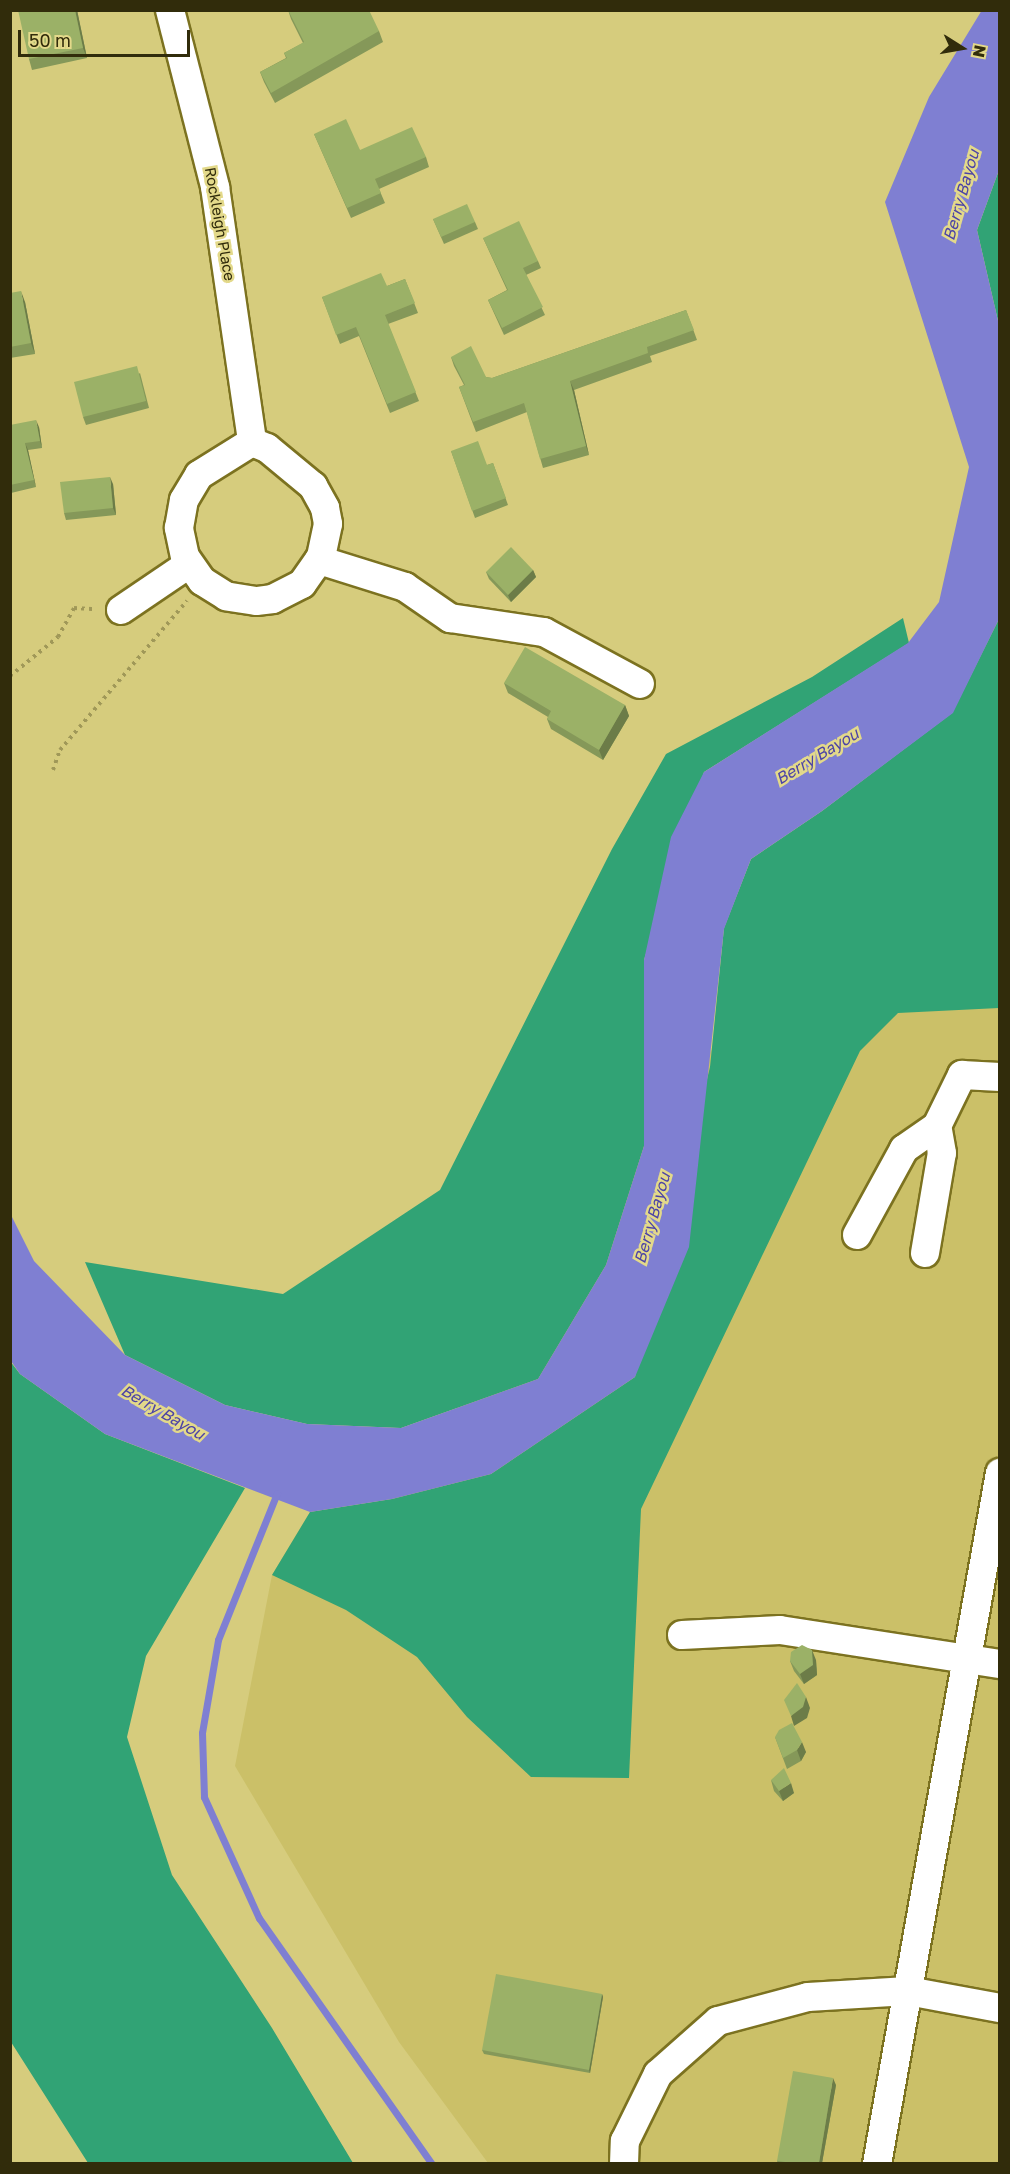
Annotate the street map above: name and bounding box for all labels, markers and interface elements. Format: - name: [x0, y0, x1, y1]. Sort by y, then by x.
- scale bar: [21, 18, 194, 56]
- north arrow: [932, 18, 992, 78]
- text: 50 m: [29, 29, 71, 51]
- text: N: [969, 44, 991, 59]
- water label: Berry Bayou: [939, 148, 983, 242]
- street label: Rockleigh Place: [201, 166, 239, 282]
- water label: Berry Bayou: [772, 724, 862, 788]
- water label: Berry Bayou: [630, 1171, 674, 1265]
- water label: Berry Bayou: [118, 1380, 208, 1444]

